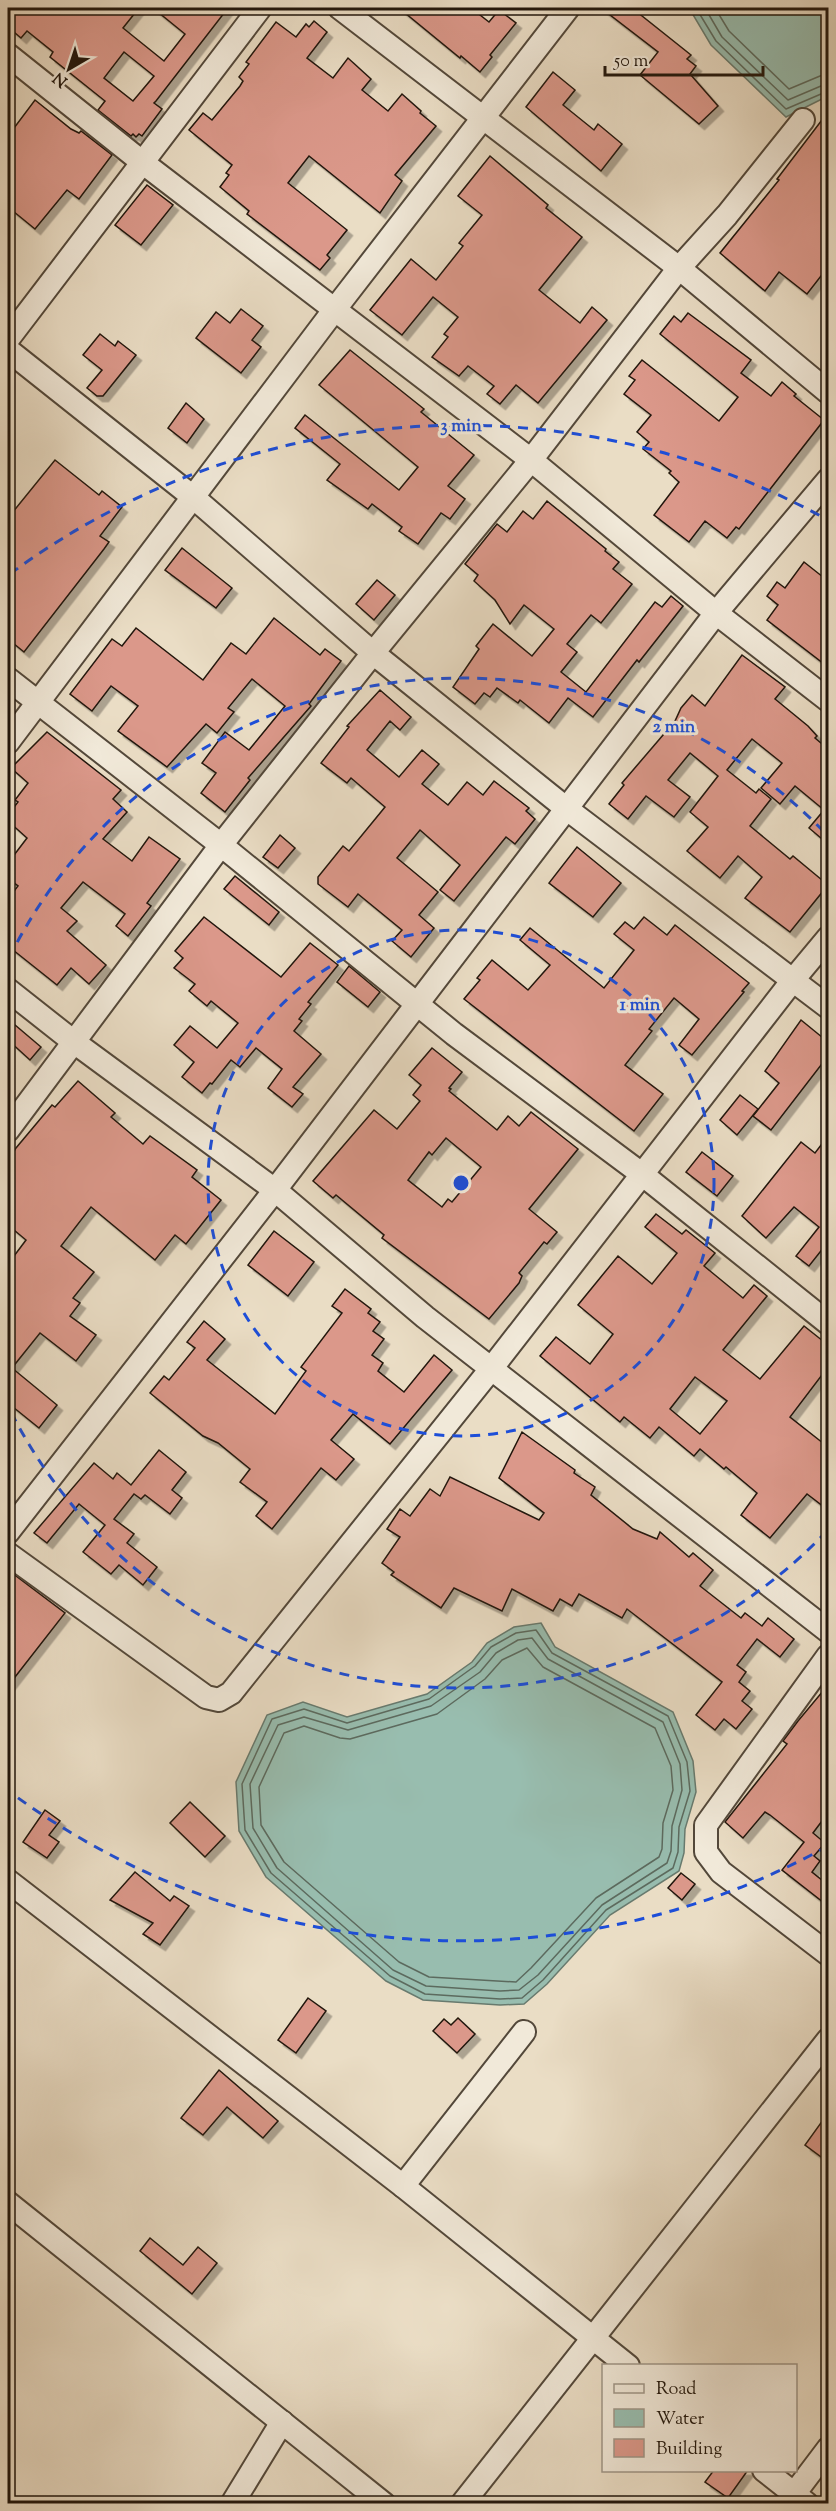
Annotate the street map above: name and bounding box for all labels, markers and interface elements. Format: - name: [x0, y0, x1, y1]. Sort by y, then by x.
- north arrow: [39, 39, 99, 99]
- scale bar: [605, 39, 762, 77]
- text: 50 m: [613, 49, 649, 75]
- text: N: [49, 66, 73, 92]
- text: 3 min: [440, 414, 482, 440]
- text: 2 min: [653, 715, 696, 741]
- text: 1 min: [620, 993, 661, 1019]
- centre of rings: [451, 1173, 471, 1193]
- legend: [602, 2364, 797, 2472]
- text: Road: [656, 2377, 696, 2403]
- text: Water: [656, 2407, 705, 2433]
- text: Building: [656, 2437, 722, 2463]

